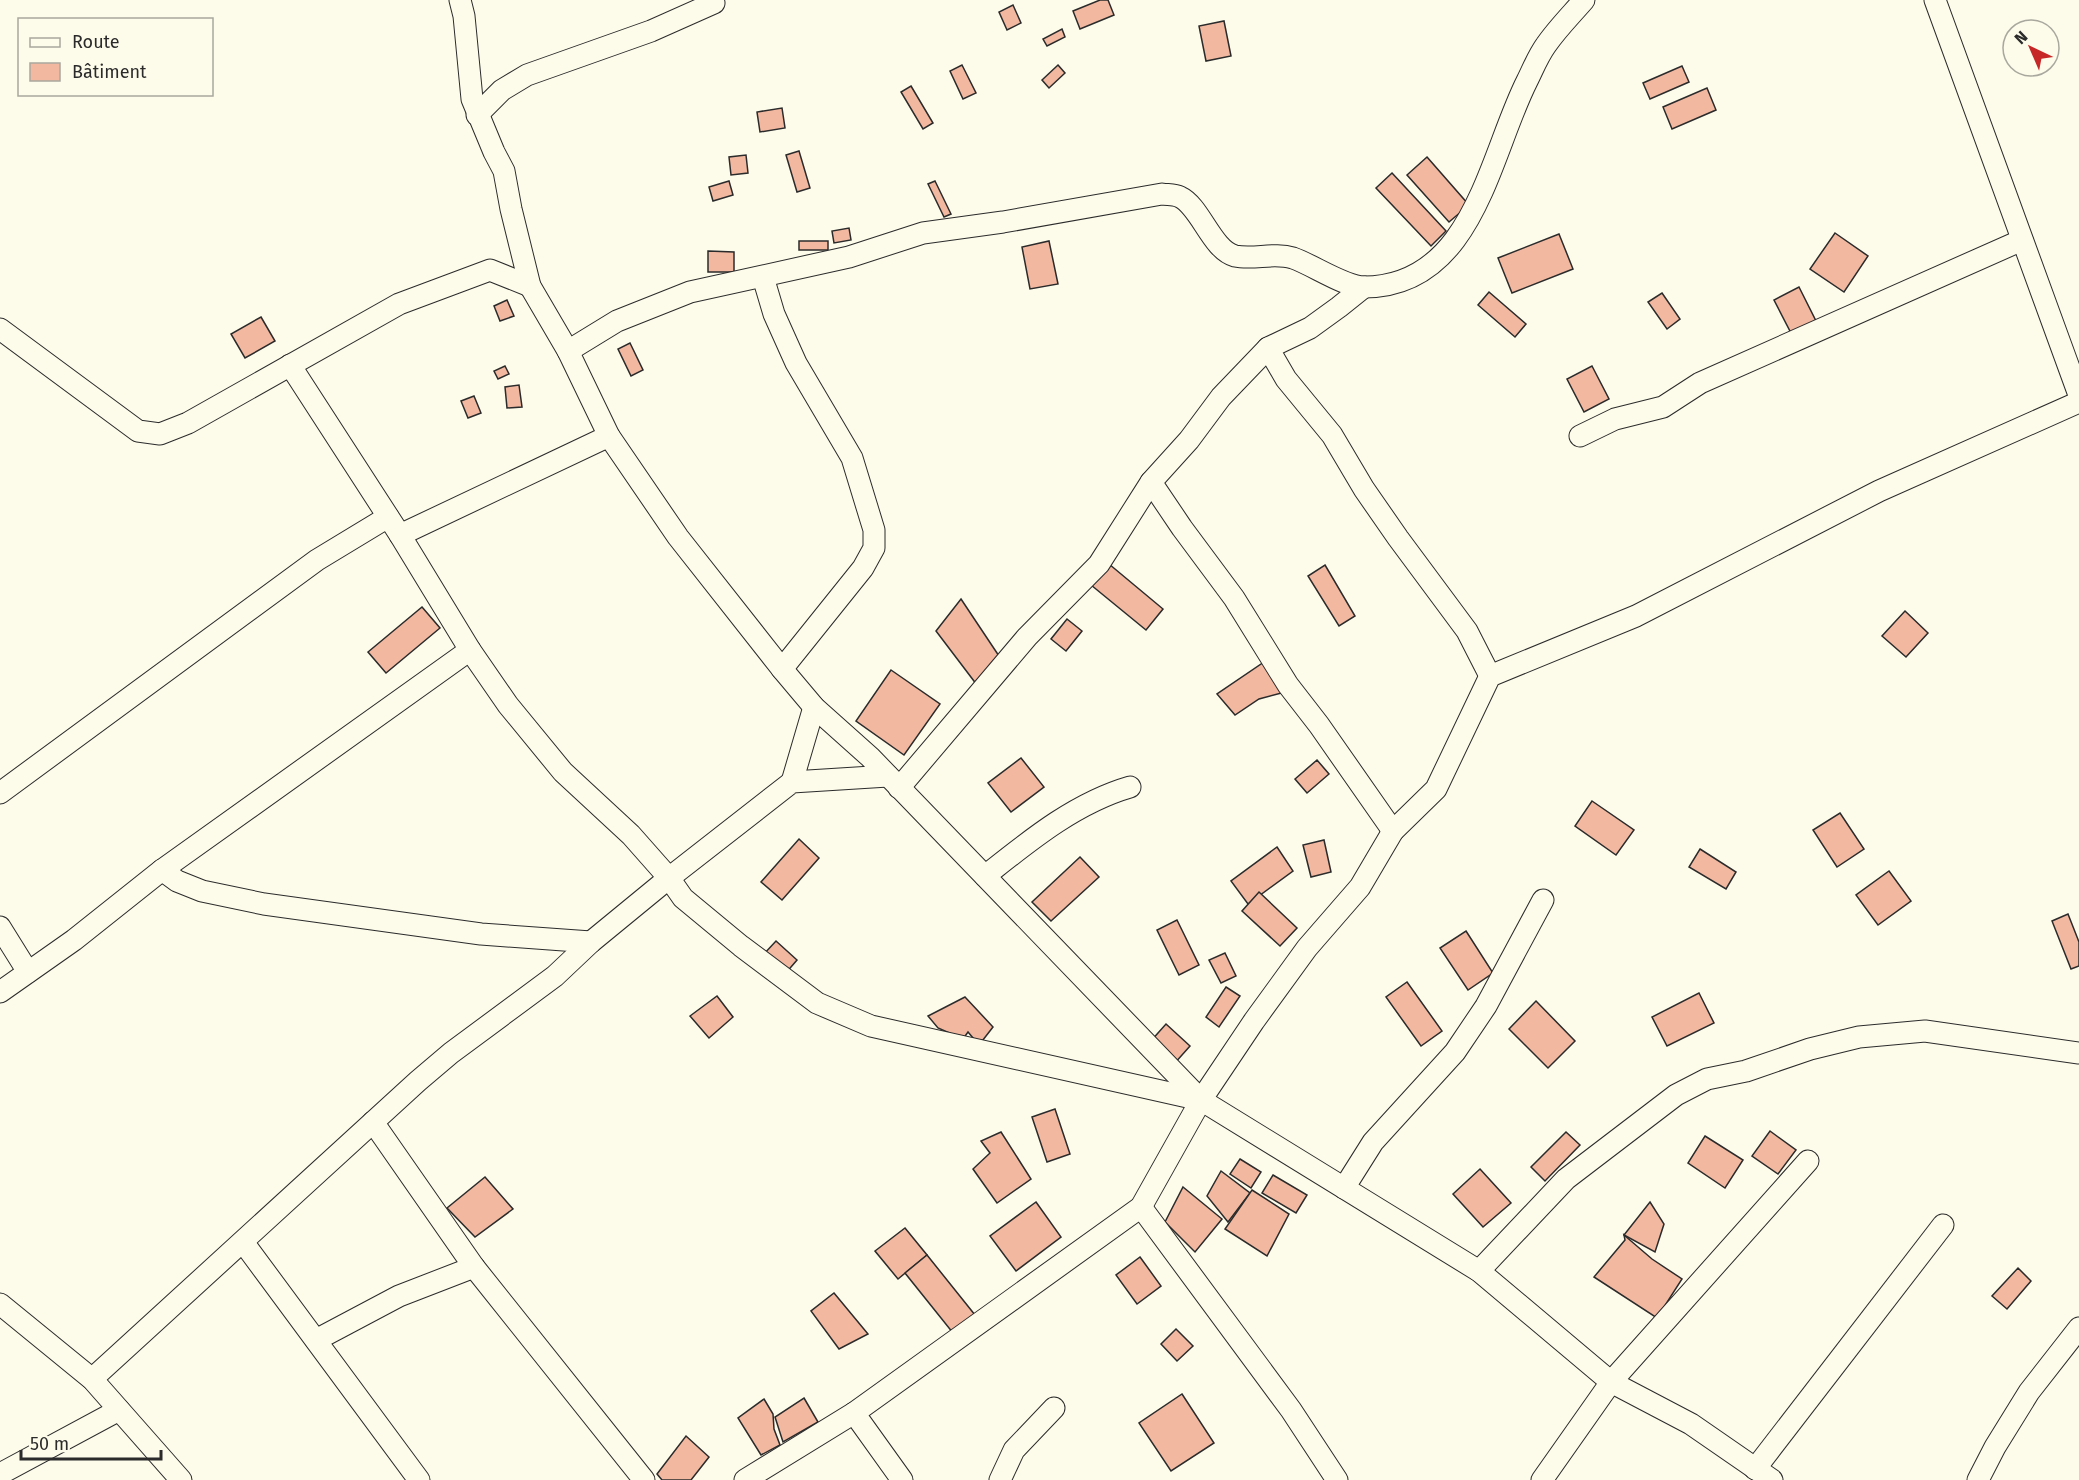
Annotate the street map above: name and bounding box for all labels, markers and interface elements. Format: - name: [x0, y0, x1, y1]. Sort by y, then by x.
- legend: [18, 18, 213, 96]
- north arrow: [2001, 18, 2061, 78]
- text: N: [2011, 27, 2031, 48]
- text: Route: [72, 31, 120, 53]
- text: Bâtiment: [72, 61, 147, 83]
- scale bar: [21, 1423, 160, 1461]
- text: 50 m: [30, 1433, 69, 1455]

